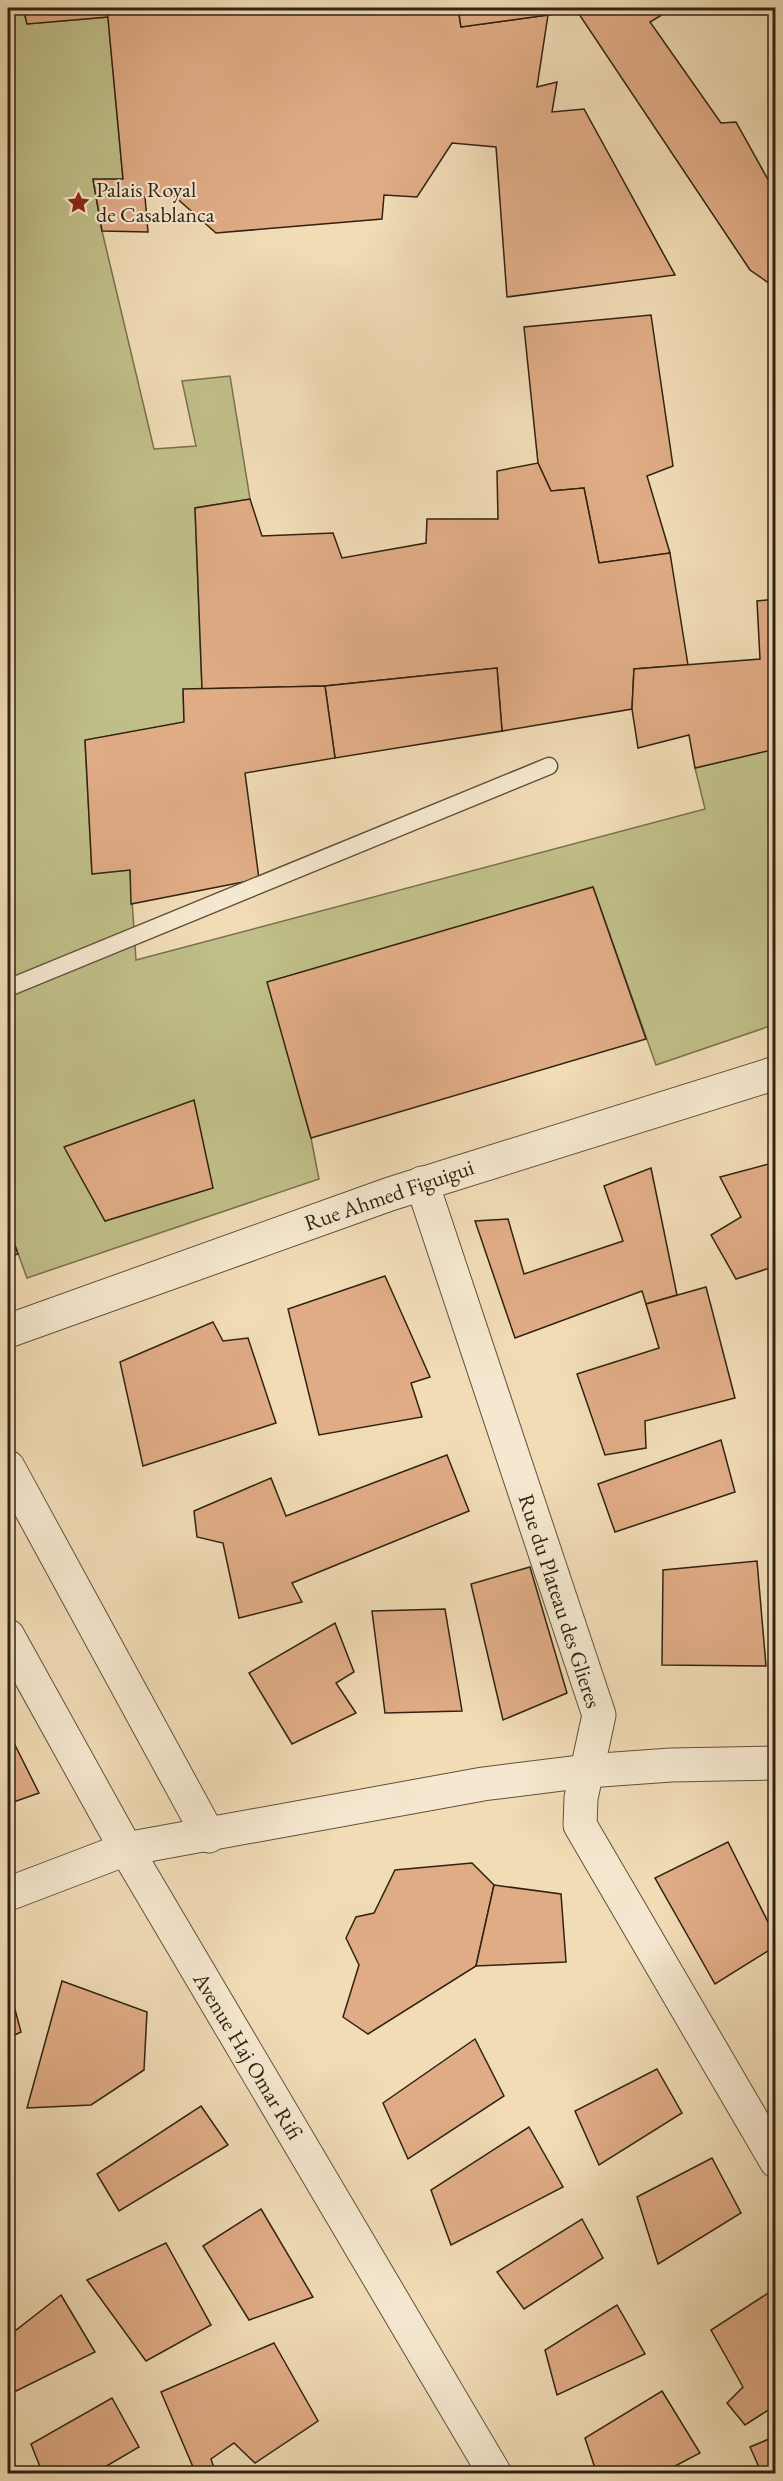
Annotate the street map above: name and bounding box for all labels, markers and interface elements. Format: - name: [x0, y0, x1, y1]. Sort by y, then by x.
- place label: Palais Royal de Casablanca: [96, 175, 215, 229]
- place icon: Palais Royal de Casablanca: [65, 189, 91, 215]
- street label: Rue Ahmed Figuigui: [300, 1152, 478, 1238]
- street label: Rue du Plateau des Glieres: [512, 1490, 608, 1712]
- street label: Avenue Haj Omar Rifi: [186, 1966, 309, 2145]

